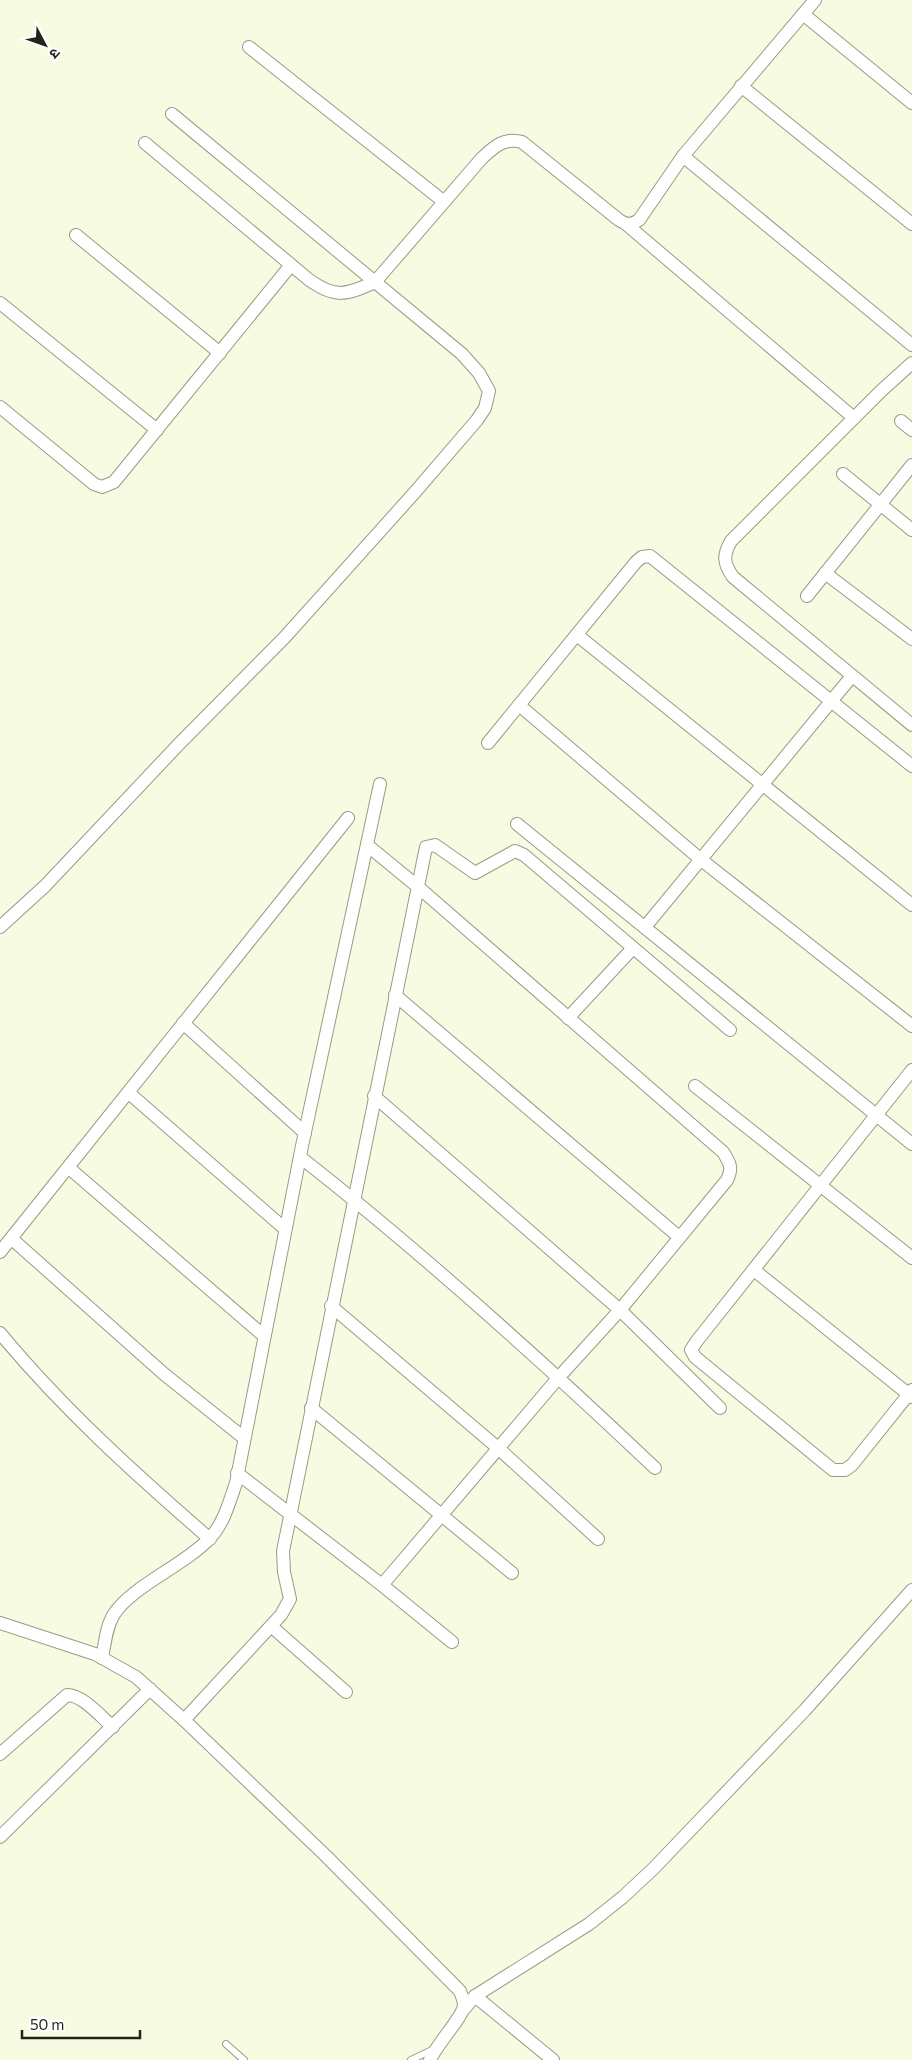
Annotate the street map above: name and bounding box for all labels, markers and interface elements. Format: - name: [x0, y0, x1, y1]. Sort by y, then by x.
- north arrow: [20, 20, 70, 70]
- text: उ: [46, 45, 64, 63]
- scale bar: [22, 2008, 140, 2040]
- text: 50 m: [30, 2015, 64, 2033]

